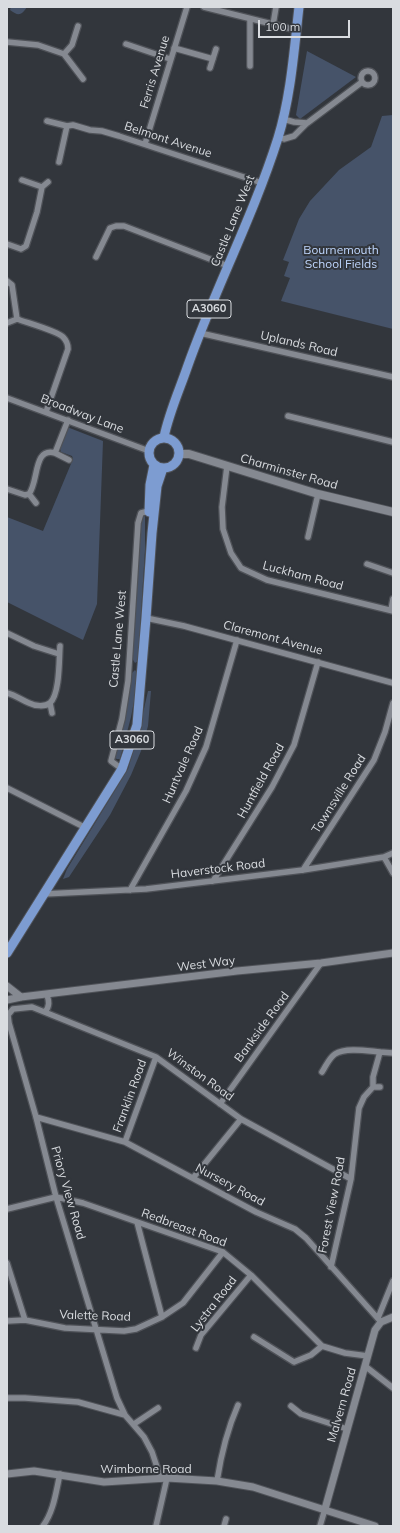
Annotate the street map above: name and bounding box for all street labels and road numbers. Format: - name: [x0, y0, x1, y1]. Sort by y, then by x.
- street label: Ferris Avenue: [137, 34, 173, 110]
- street label: Belmont Avenue: [122, 119, 214, 161]
- street label: Castle Lane West: [208, 173, 258, 269]
- road number: A3060: [187, 300, 231, 318]
- street label: Uplands Road: [259, 328, 339, 360]
- street label: Broadway Lane: [38, 392, 126, 436]
- street label: Charminster Road: [239, 451, 339, 493]
- street label: Luckham Road: [261, 558, 345, 594]
- street label: Castle Lane West: [107, 590, 129, 688]
- street label: Claremont Avenue: [222, 618, 324, 658]
- street label: Huntvale Road: [160, 724, 206, 806]
- road number: A3060: [110, 731, 154, 749]
- street label: Huntfield Road: [234, 741, 288, 821]
- street label: Townsville Road: [309, 752, 369, 836]
- street label: Haverstock Road: [170, 856, 266, 882]
- street label: West Way: [176, 953, 236, 975]
- street label: Bankside Road: [232, 989, 292, 1065]
- street label: Winston Road: [164, 1046, 236, 1104]
- street label: Franklin Road: [110, 1058, 150, 1134]
- street label: Priory View Road: [48, 1145, 88, 1241]
- street label: Forest View Road: [316, 1155, 348, 1255]
- street label: Nursery Road: [193, 1161, 267, 1209]
- street label: Redbreast Road: [139, 1206, 229, 1250]
- street label: Lystra Road: [188, 1273, 240, 1335]
- street label: Valette Road: [59, 1308, 131, 1324]
- street label: Malvern Road: [324, 1366, 360, 1444]
- street label: Wimborne Road: [100, 1462, 192, 1476]

